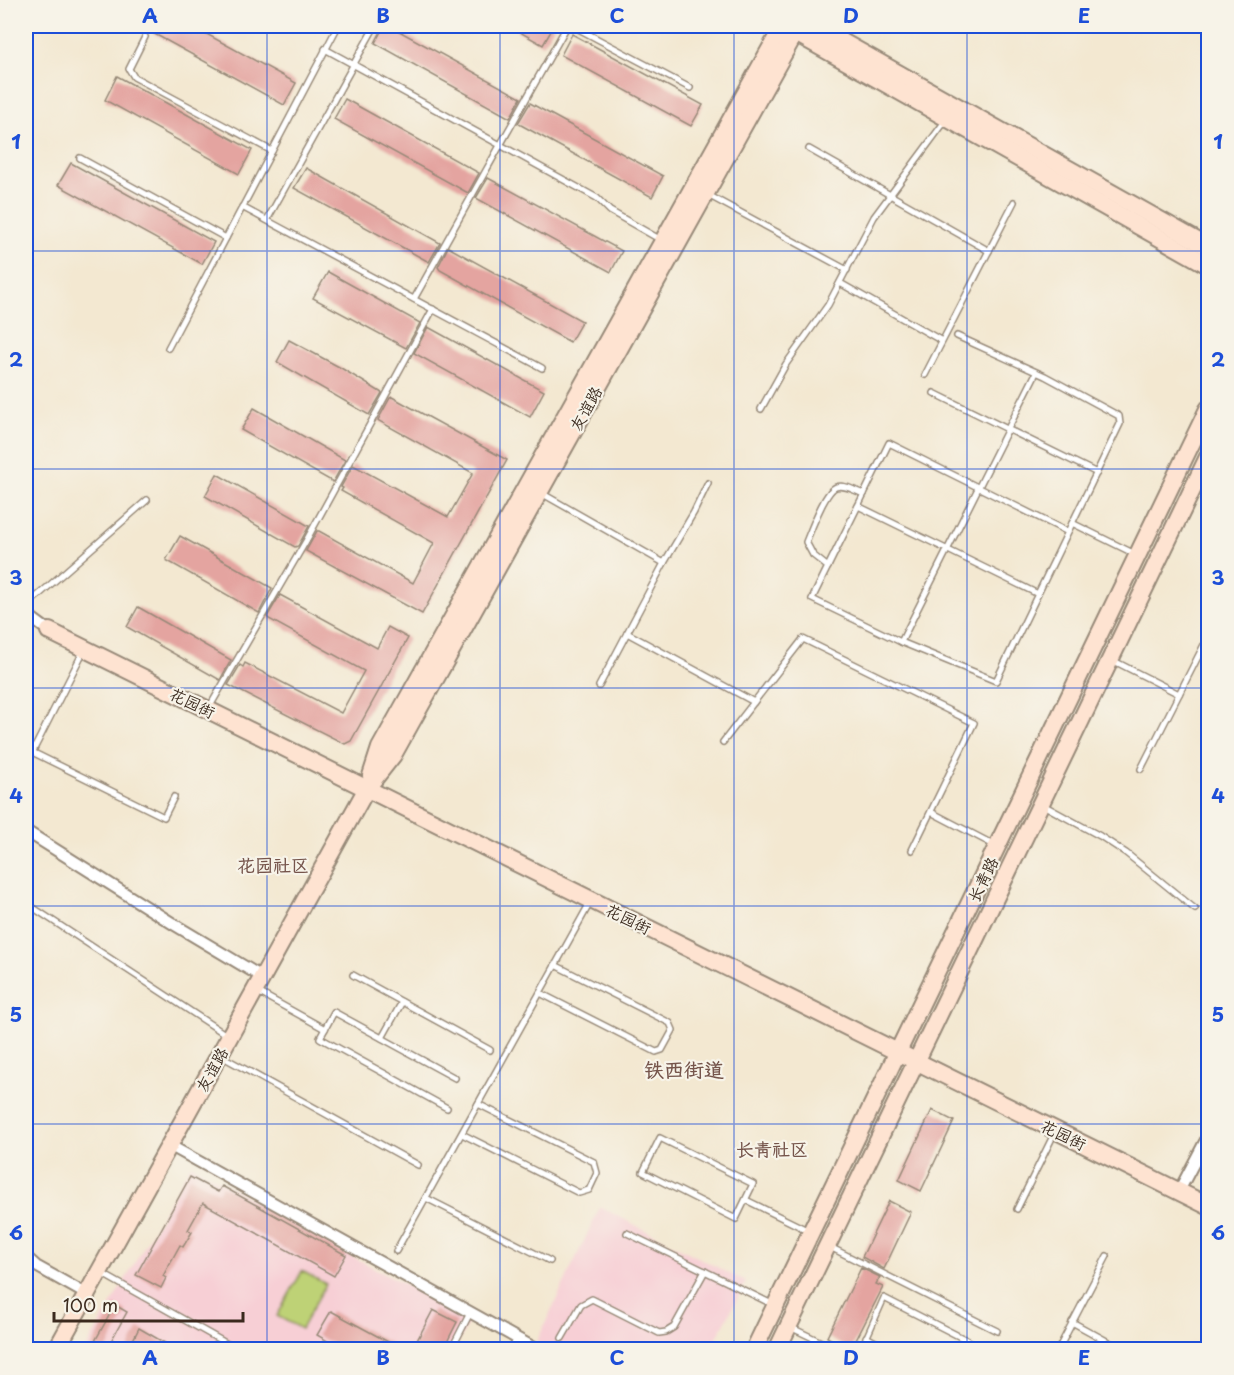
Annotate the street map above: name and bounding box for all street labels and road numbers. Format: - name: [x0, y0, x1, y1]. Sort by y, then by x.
- street label: 友谊路: [563, 381, 607, 435]
- street label: 花园街: [166, 681, 220, 723]
- street label: 长青路: [961, 852, 1003, 906]
- street label: 花园街: [602, 897, 656, 939]
- street label: 友谊路: [189, 1042, 233, 1096]
- street label: 花园街: [1037, 1113, 1091, 1155]

